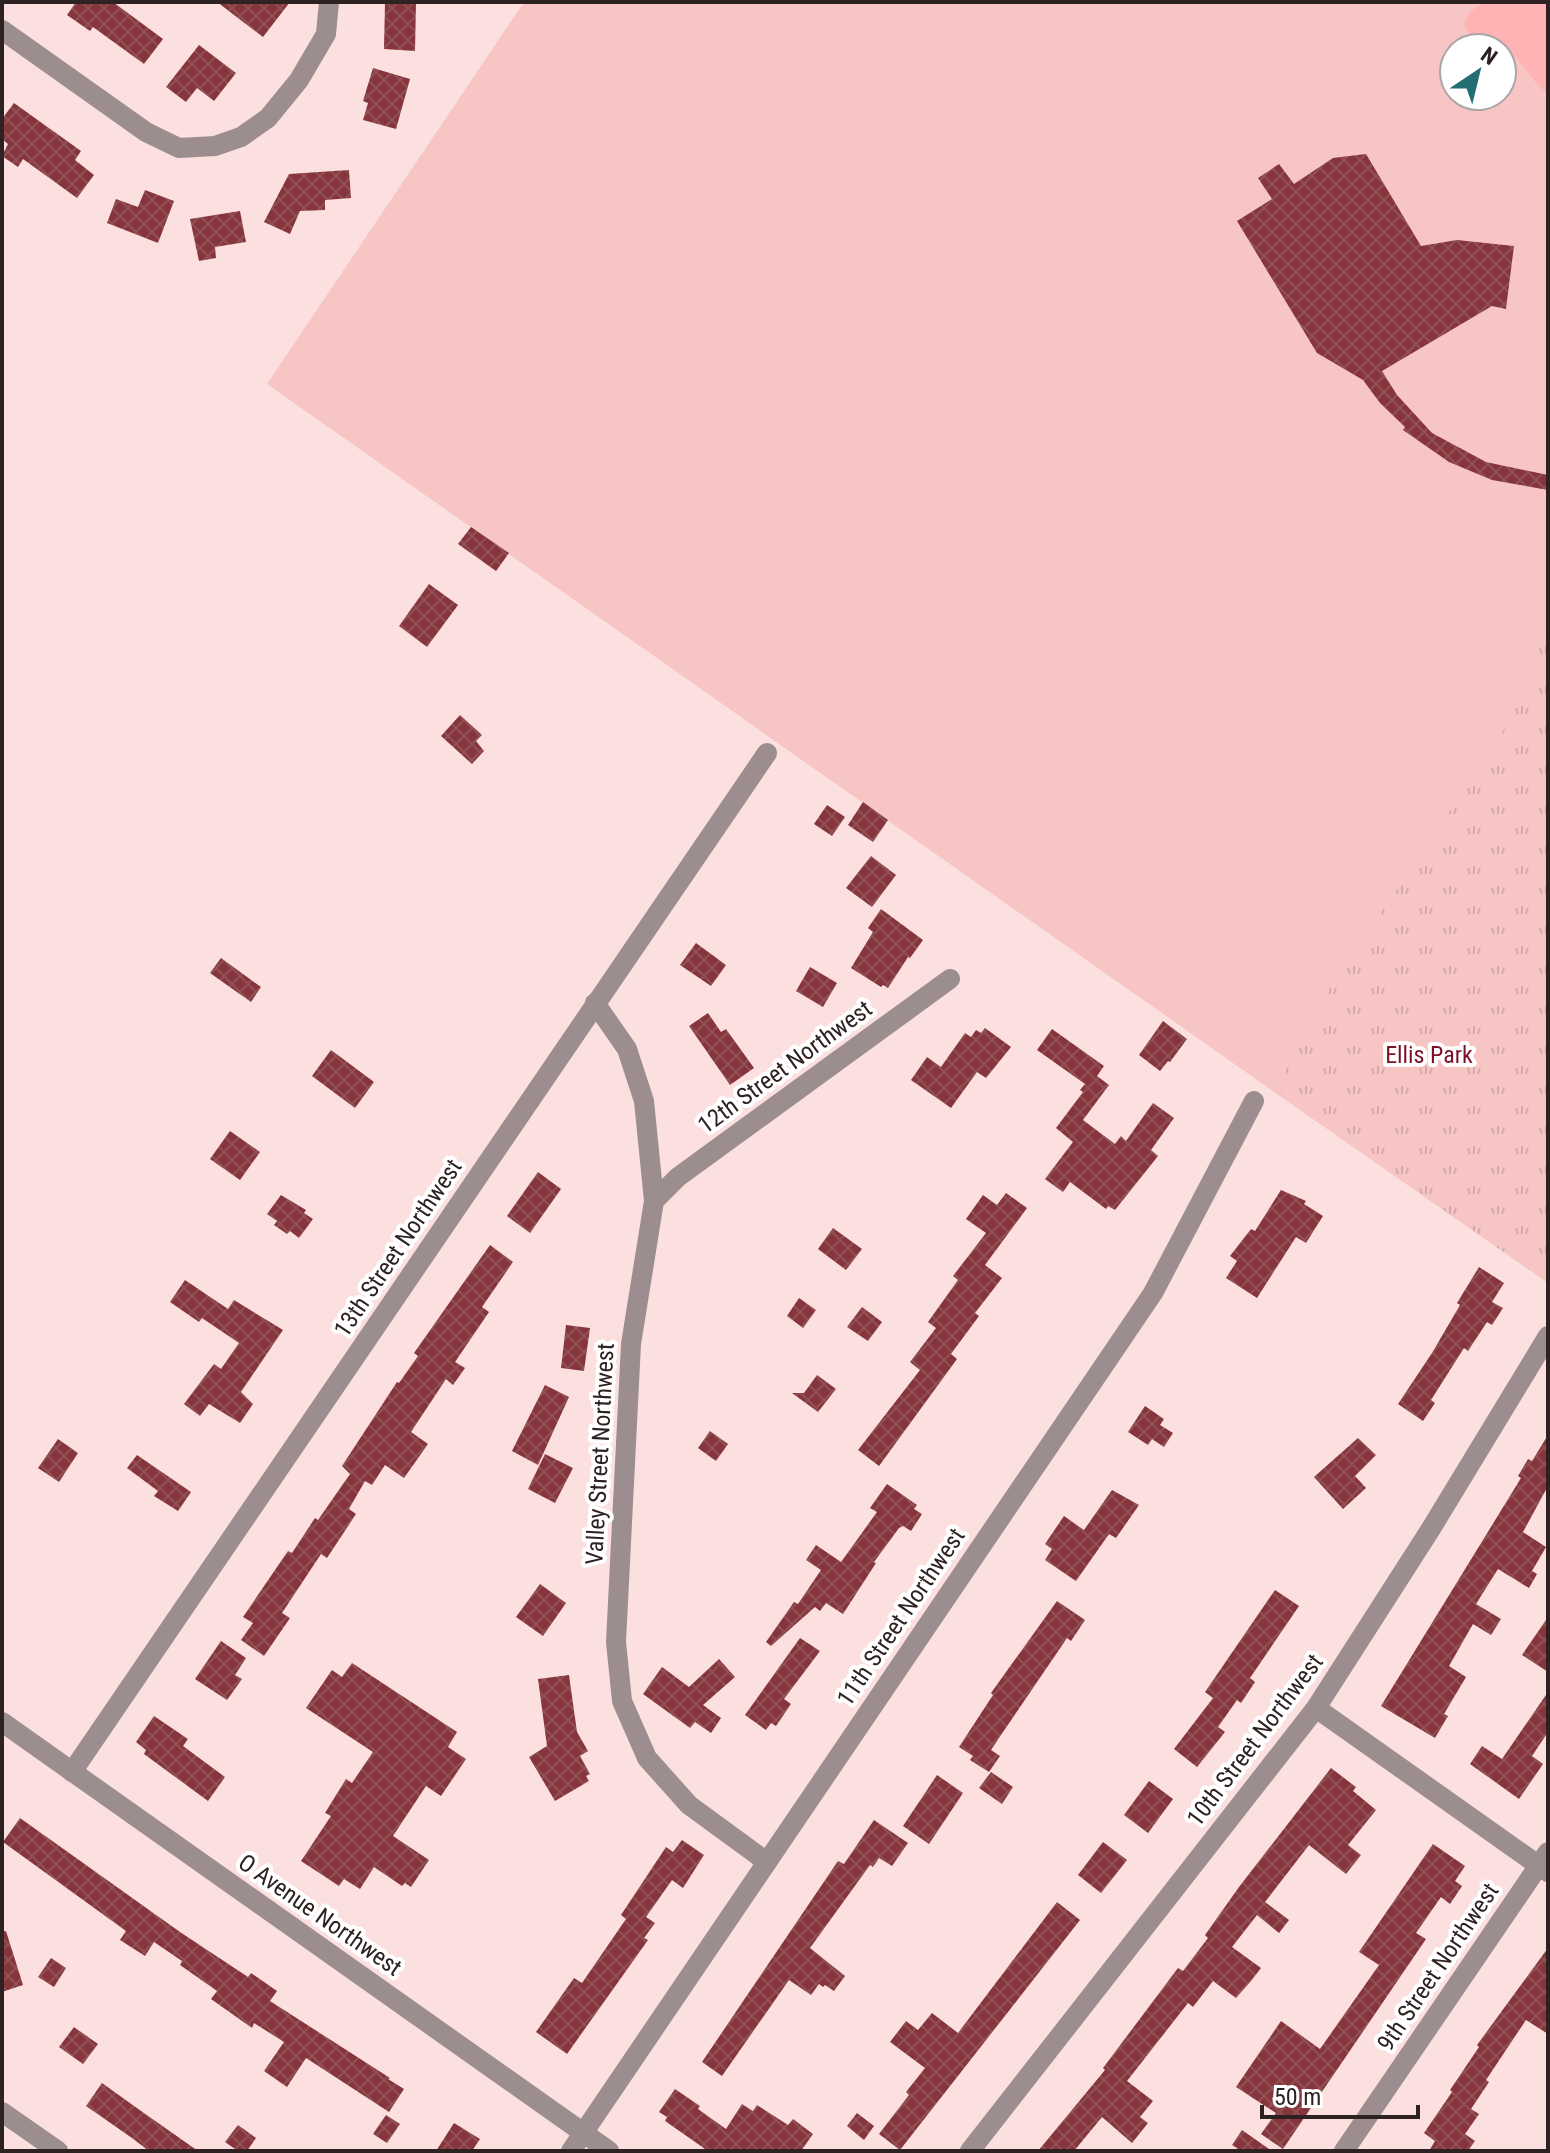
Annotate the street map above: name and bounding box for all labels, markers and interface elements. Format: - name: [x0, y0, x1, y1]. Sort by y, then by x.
- north arrow: [1438, 32, 1518, 112]
- text: N: [1476, 42, 1502, 70]
- street label: 12th Street Northwest: [693, 995, 877, 1139]
- park label: Ellis Park: [1385, 1041, 1473, 1069]
- street label: 13th Street Northwest: [328, 1154, 468, 1342]
- street label: Valley Street Northwest: [580, 1342, 620, 1566]
- street label: 11th Street Northwest: [831, 1523, 971, 1711]
- street label: 10th Street Northwest: [1181, 1648, 1329, 1832]
- street label: O Avenue Northwest: [233, 1848, 407, 1982]
- street label: 9th Street Northwest: [1372, 1878, 1504, 2056]
- scale bar: [1262, 2069, 1418, 2119]
- text: 50 m: [1274, 2083, 1321, 2111]

